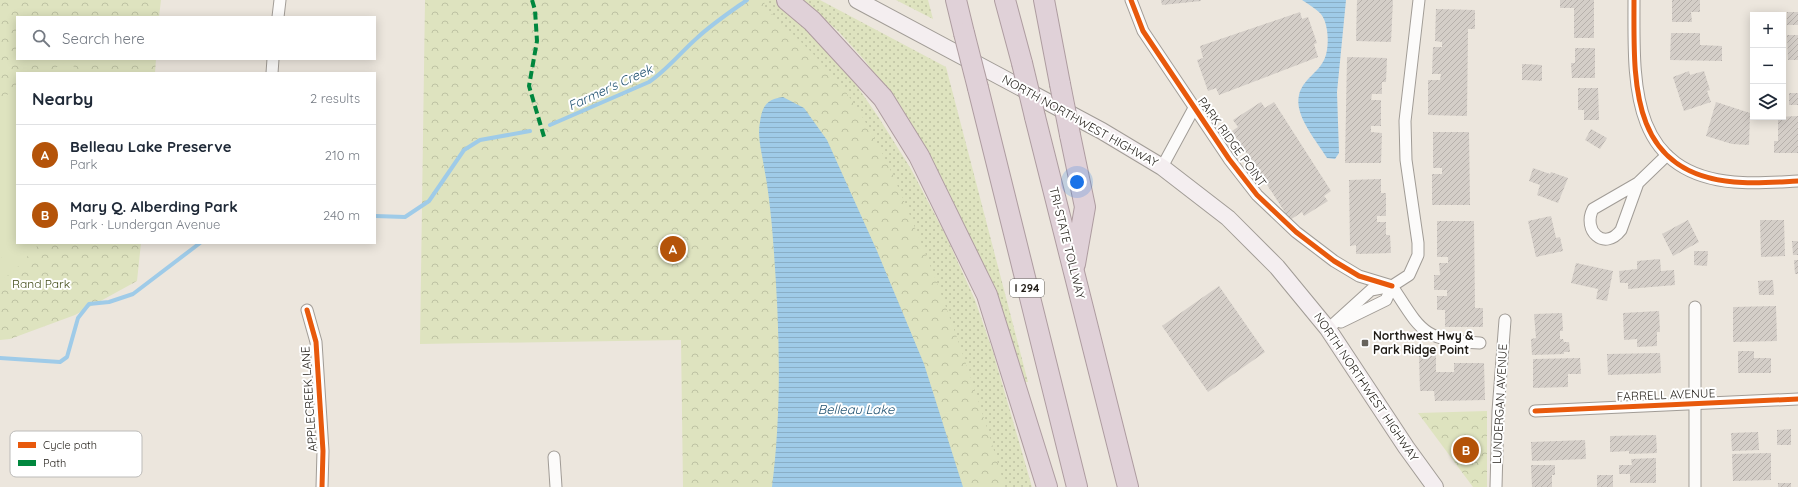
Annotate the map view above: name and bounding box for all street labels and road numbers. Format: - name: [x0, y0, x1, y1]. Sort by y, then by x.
- street label: NORTH NORTHWEST HIGHWAY: [1000, 71, 1161, 170]
- street label: PARK RIDGE POINT: [1195, 94, 1270, 190]
- street label: TRI-STATE TOLLWAY: [1046, 185, 1089, 301]
- road number: I 294: [1010, 279, 1044, 297]
- street label: NORTH NORTHWEST HIGHWAY: [1311, 309, 1422, 464]
- street label: LUNDERGAN AVENUE: [1489, 343, 1510, 465]
- street label: APPLECREEK LANE: [297, 346, 320, 452]
- street label: FARRELL AVENUE: [1616, 385, 1716, 404]

